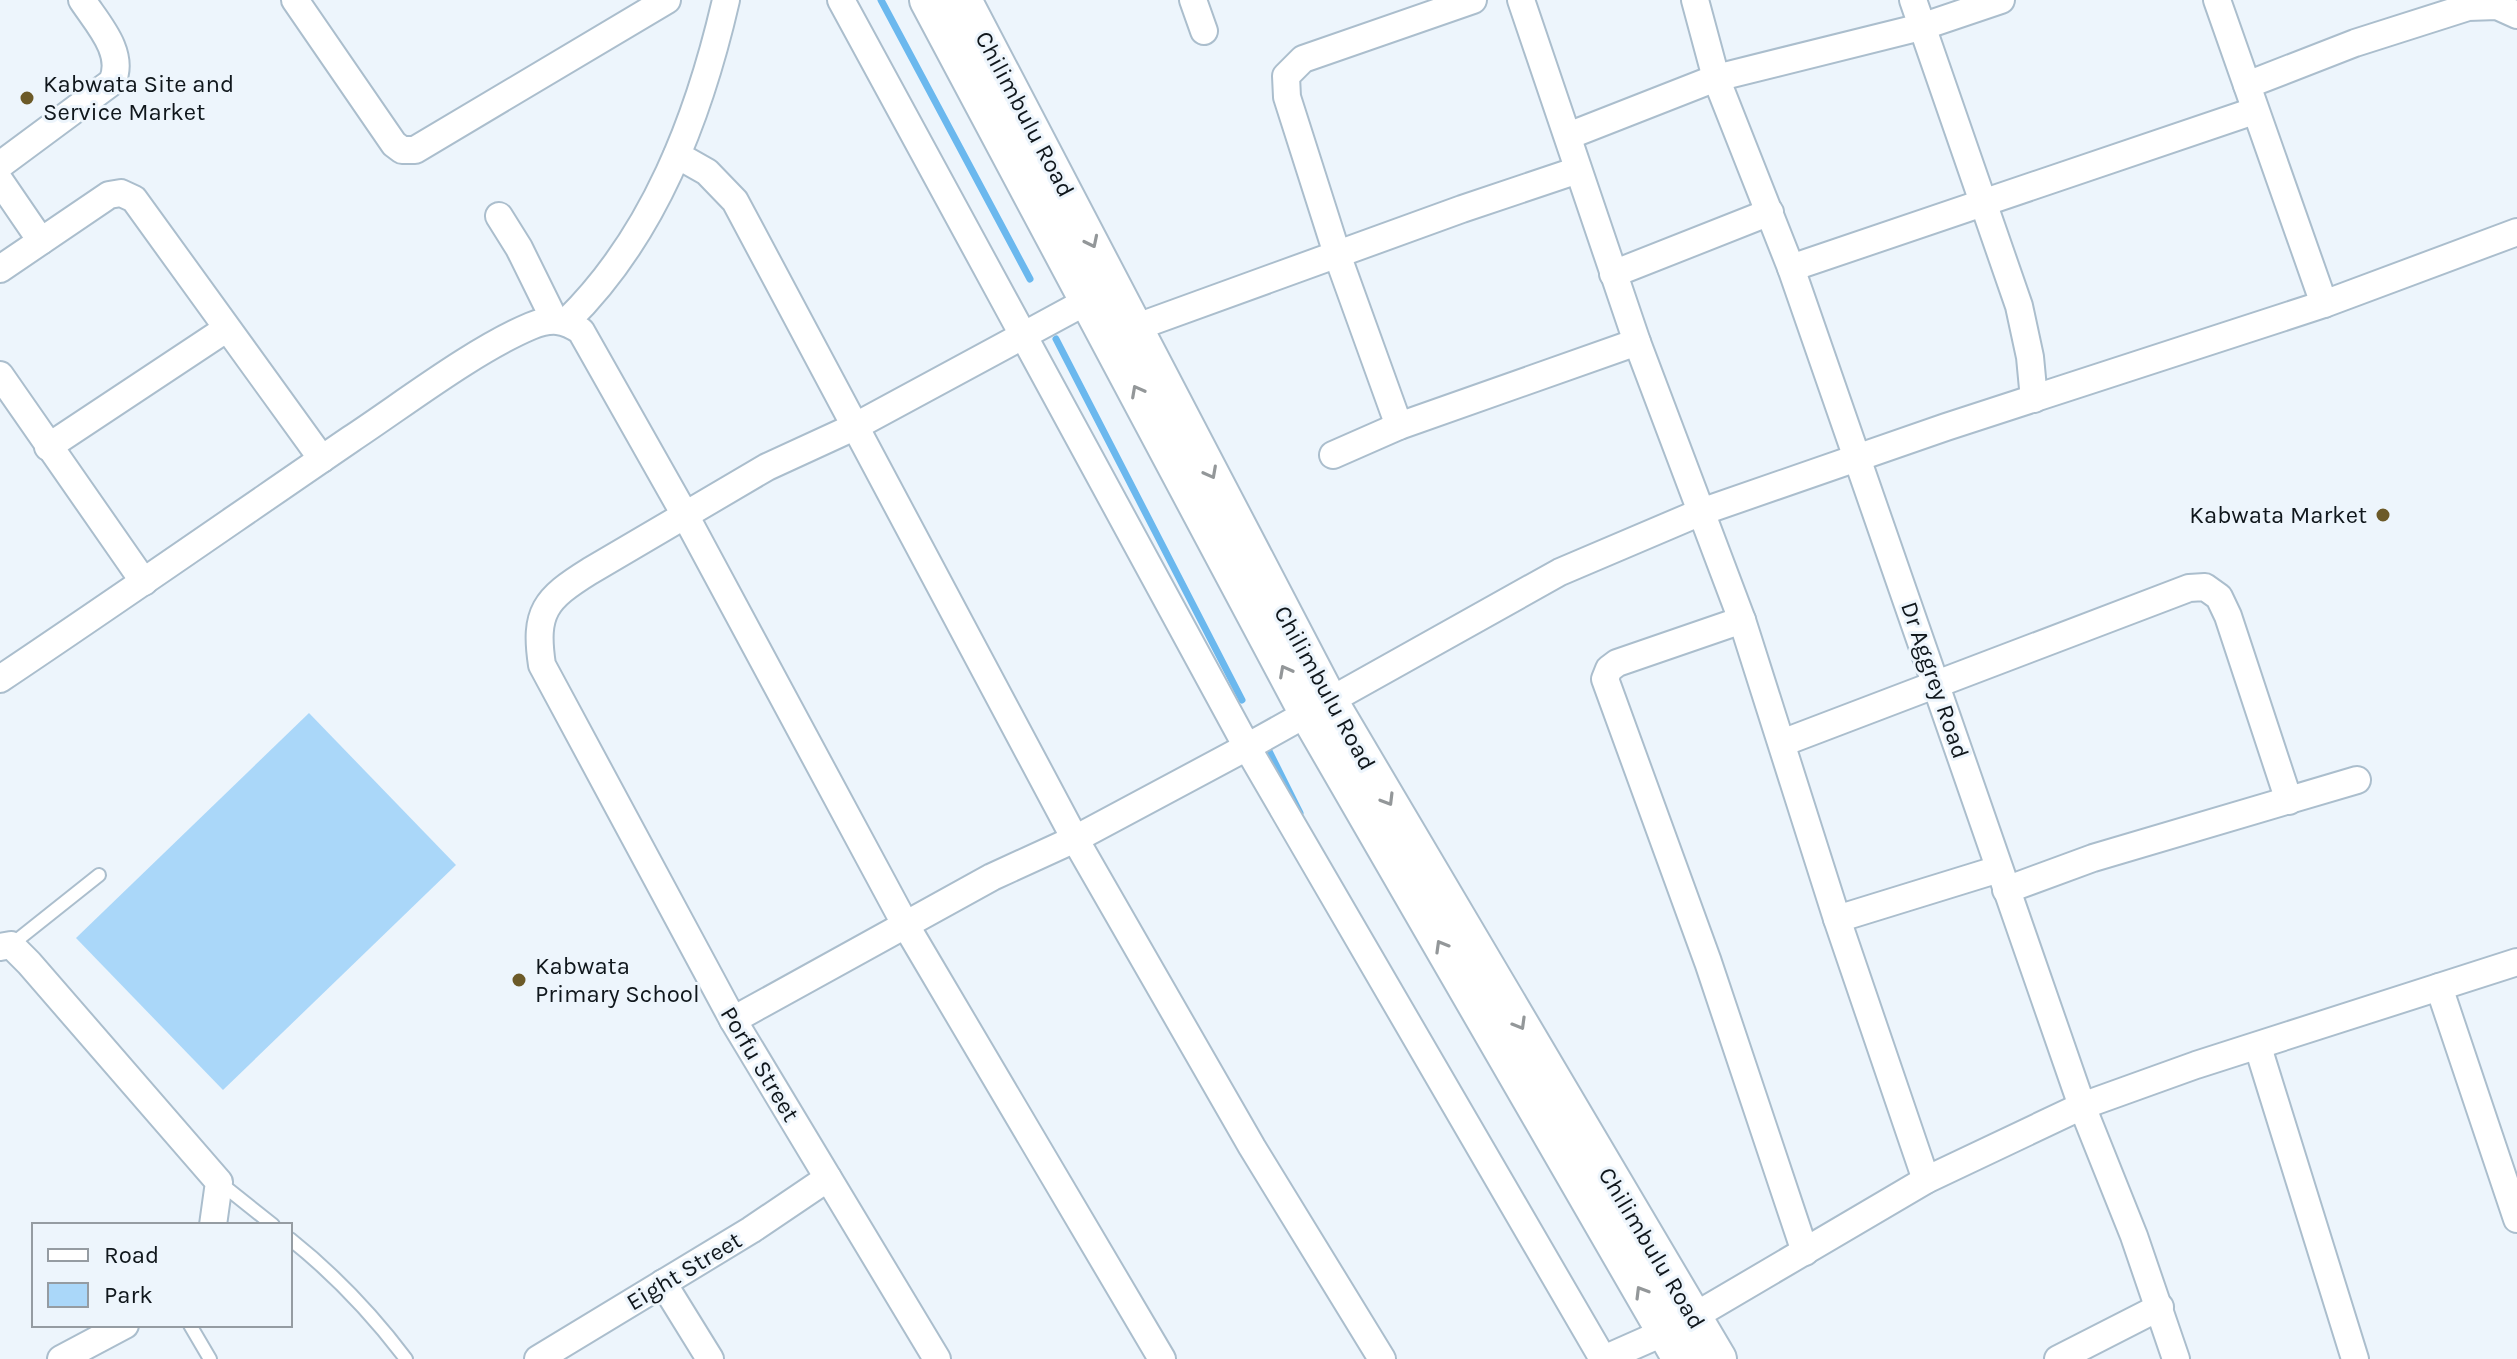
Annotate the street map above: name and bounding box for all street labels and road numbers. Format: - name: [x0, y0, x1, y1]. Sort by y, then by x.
- street label: Chilimbulu Road: [970, 26, 1080, 202]
- street label: Dr Aggrey Road: [1895, 598, 1975, 762]
- street label: Chilimbulu Road: [1268, 601, 1382, 775]
- street label: Porfu Street: [715, 1001, 805, 1127]
- street label: Chilimbulu Road: [1593, 1162, 1711, 1334]
- street label: Eight Street: [621, 1226, 747, 1316]

